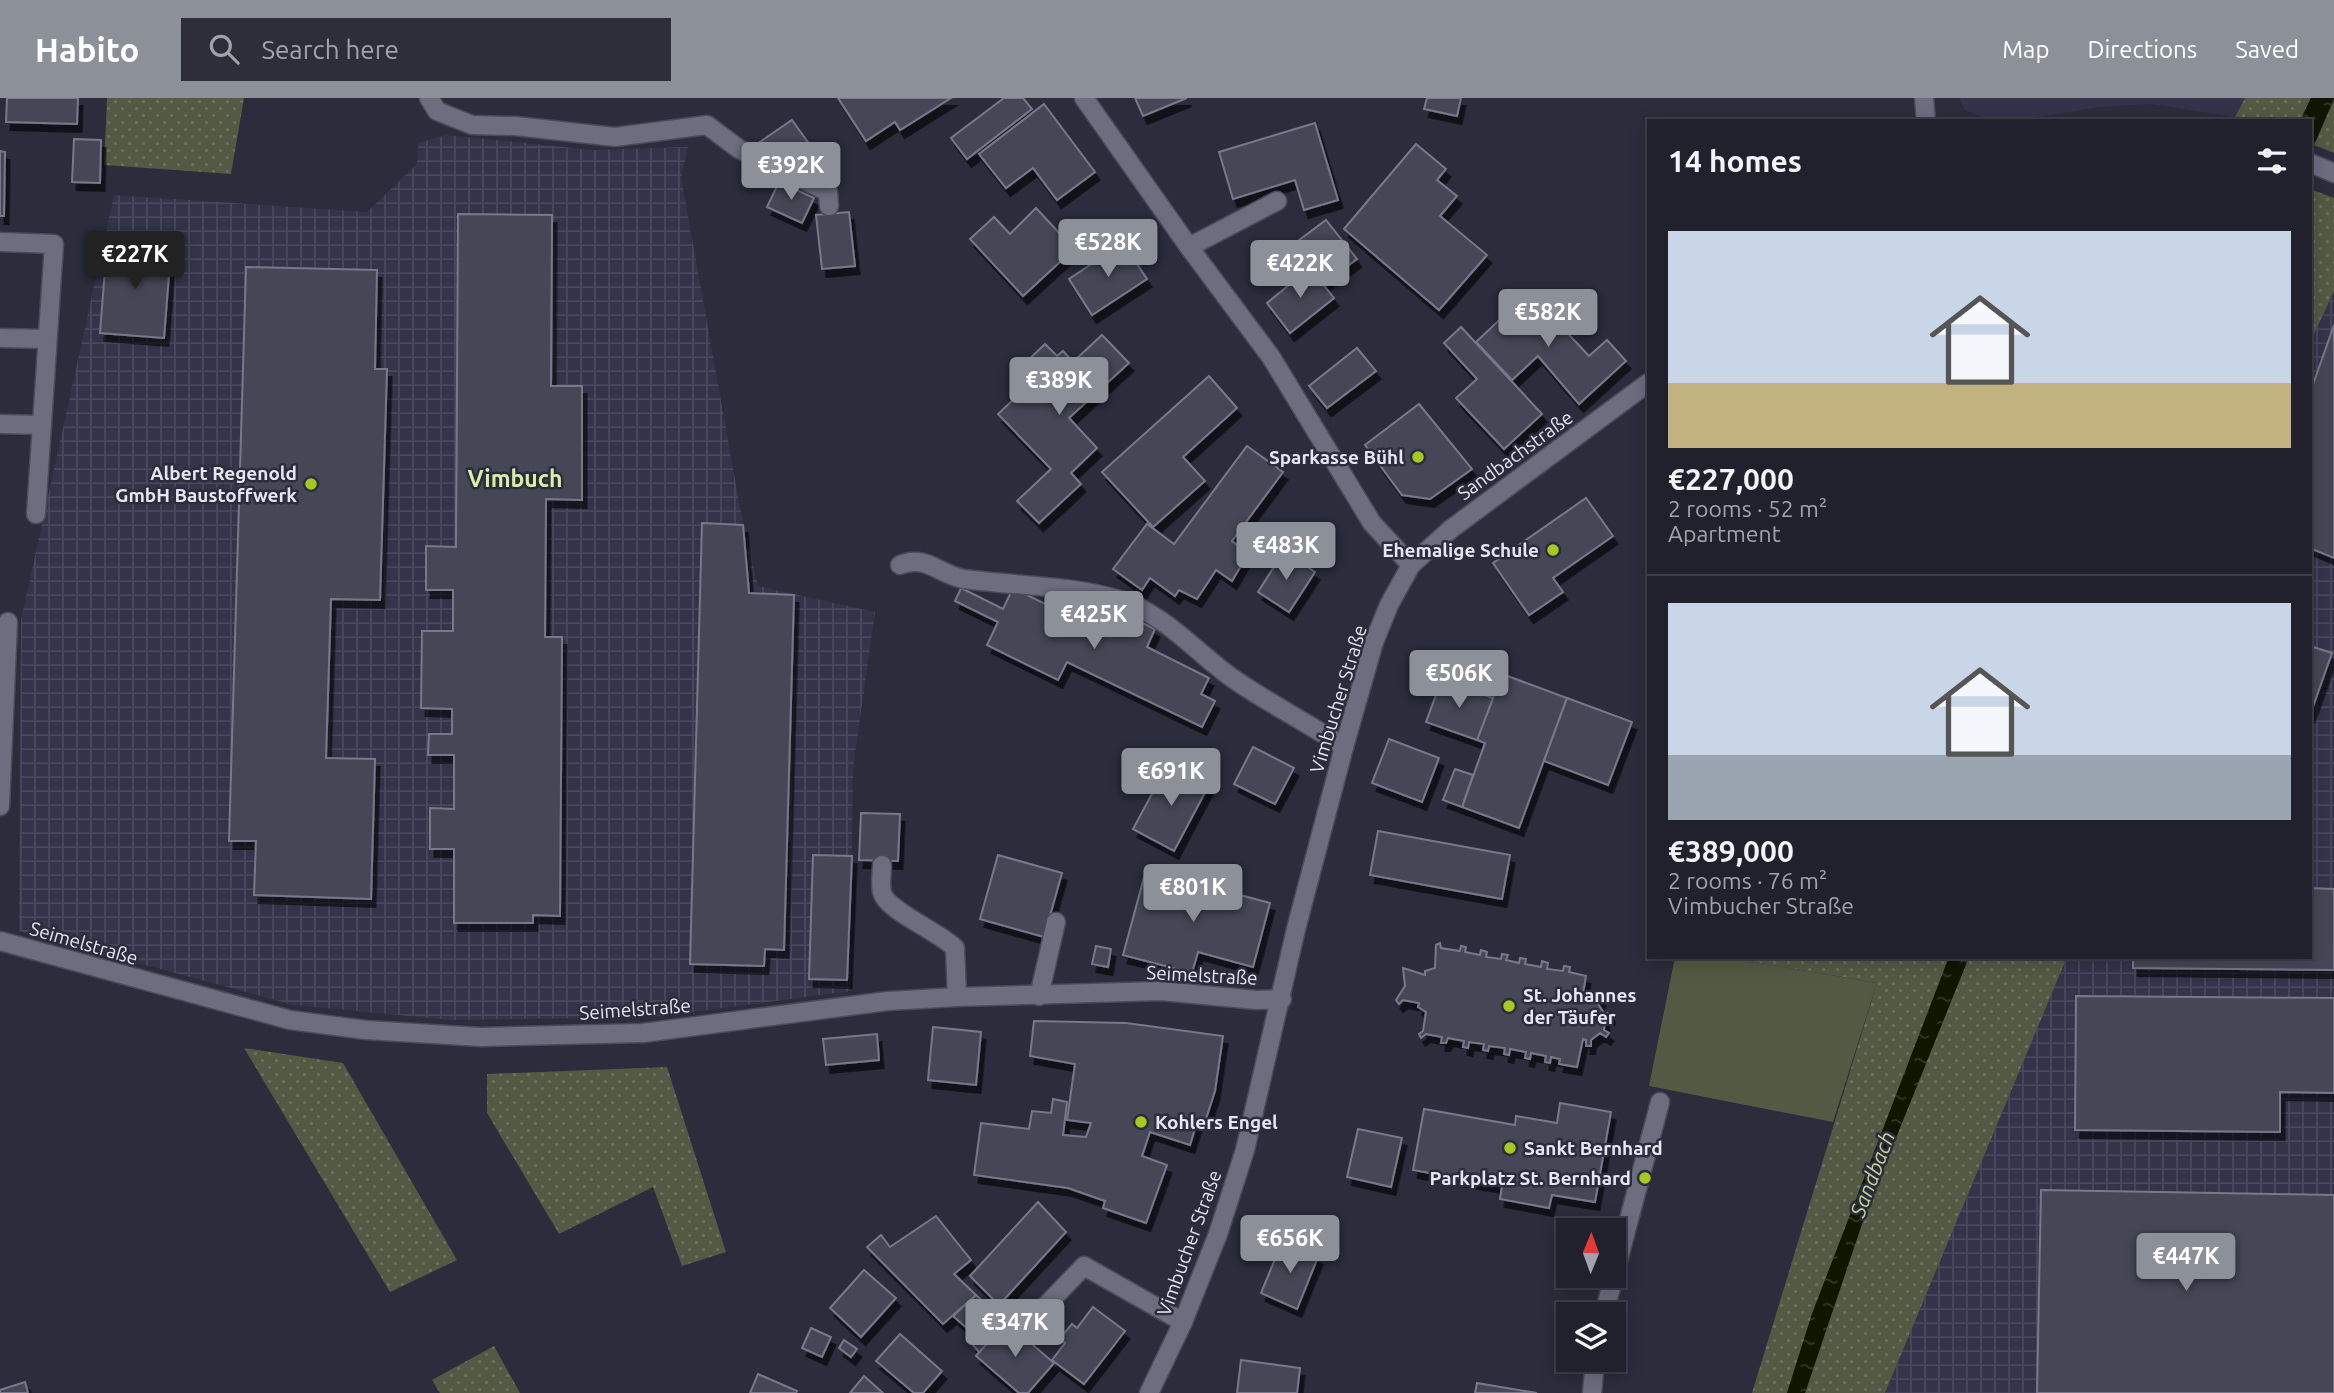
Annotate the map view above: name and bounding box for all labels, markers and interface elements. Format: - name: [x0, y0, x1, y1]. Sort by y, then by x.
- search box: [181, 18, 671, 81]
- icon: search: [205, 30, 243, 68]
- text: Habito: [35, 31, 139, 68]
- text: Search here: [261, 35, 399, 64]
- text: Map: [2002, 36, 2049, 63]
- text: Directions: [2087, 36, 2197, 63]
- text: Saved: [2235, 36, 2299, 63]
- pin: €392K: [742, 142, 840, 202]
- icon: filters: [2253, 142, 2291, 180]
- text: 14 homes: [1668, 144, 1802, 178]
- text: €392K: [757, 152, 825, 177]
- pin: €528K: [1059, 220, 1157, 279]
- text: €528K: [1074, 229, 1142, 254]
- pin: €227K: [86, 232, 184, 291]
- pin: €422K: [1251, 240, 1349, 300]
- text: €227K: [101, 241, 169, 266]
- text: €422K: [1266, 250, 1334, 275]
- icon: home: [1917, 277, 2043, 403]
- pin: €582K: [1499, 289, 1597, 349]
- text: €582K: [1514, 299, 1582, 324]
- pin: €389K: [1010, 358, 1108, 417]
- text: €389K: [1025, 367, 1093, 392]
- street label: Sandbachstraße: [1453, 406, 1577, 504]
- place label: Sparkasse Bühl: [1269, 446, 1404, 468]
- marker: Sparkasse Bühl: [1410, 449, 1426, 465]
- place label: Albert Regenold GmbH Baustoffwerk: [115, 462, 297, 506]
- text: €227,000: [1668, 462, 1794, 496]
- district label: Vimbuch: [467, 466, 563, 491]
- marker: Albert Regenold GmbH Baustoffwerk: [303, 476, 319, 492]
- text: 2 rooms · 52 m²: [1668, 496, 1827, 521]
- text: Apartment: [1668, 521, 1781, 546]
- pin: €483K: [1237, 522, 1335, 582]
- text: €483K: [1252, 532, 1320, 557]
- place label: Ehemalige Schule: [1382, 539, 1539, 561]
- marker: Ehemalige Schule: [1545, 542, 1561, 558]
- pin: €425K: [1045, 592, 1143, 651]
- text: €425K: [1060, 601, 1128, 626]
- street label: Vimbucher Straße: [1305, 622, 1371, 776]
- icon: home: [1917, 649, 2043, 775]
- pin: €506K: [1410, 650, 1508, 710]
- text: €506K: [1425, 660, 1493, 685]
- pin: €691K: [1122, 748, 1220, 808]
- text: €691K: [1137, 758, 1205, 783]
- text: €389,000: [1668, 834, 1794, 868]
- pin: €801K: [1144, 864, 1242, 924]
- text: 2 rooms · 76 m²: [1668, 868, 1827, 893]
- text: €801K: [1159, 874, 1227, 899]
- text: Vimbucher Straße: [1668, 893, 1854, 918]
- street label: Seimelstraße: [27, 917, 141, 969]
- street label: Seimelstraße: [1146, 961, 1258, 989]
- place label: St. Johannes der Täufer: [1523, 984, 1636, 1028]
- street label: Seimelstraße: [579, 994, 691, 1024]
- marker: St. Johannes der Täufer: [1501, 998, 1517, 1014]
- place label: Kohlers Engel: [1155, 1111, 1278, 1133]
- marker: Kohlers Engel: [1133, 1114, 1149, 1130]
- water label: Sandbach: [1844, 1128, 1899, 1221]
- place label: Sankt Bernhard: [1524, 1137, 1663, 1159]
- marker: Sankt Bernhard: [1502, 1140, 1518, 1156]
- street label: Vimbucher Straße: [1152, 1167, 1226, 1319]
- place label: Parkplatz St. Bernhard: [1429, 1167, 1631, 1189]
- marker: Parkplatz St. Bernhard: [1637, 1170, 1653, 1186]
- pin: €656K: [1241, 1216, 1339, 1275]
- north arrow: [1556, 1218, 1626, 1288]
- map controls: [1556, 1218, 1626, 1372]
- text: €656K: [1256, 1225, 1324, 1250]
- pin: €447K: [2137, 1234, 2235, 1293]
- text: €447K: [2152, 1243, 2220, 1268]
- pin: €347K: [966, 1300, 1064, 1359]
- button: layers: [1556, 1302, 1626, 1372]
- text: €347K: [981, 1309, 1049, 1334]

